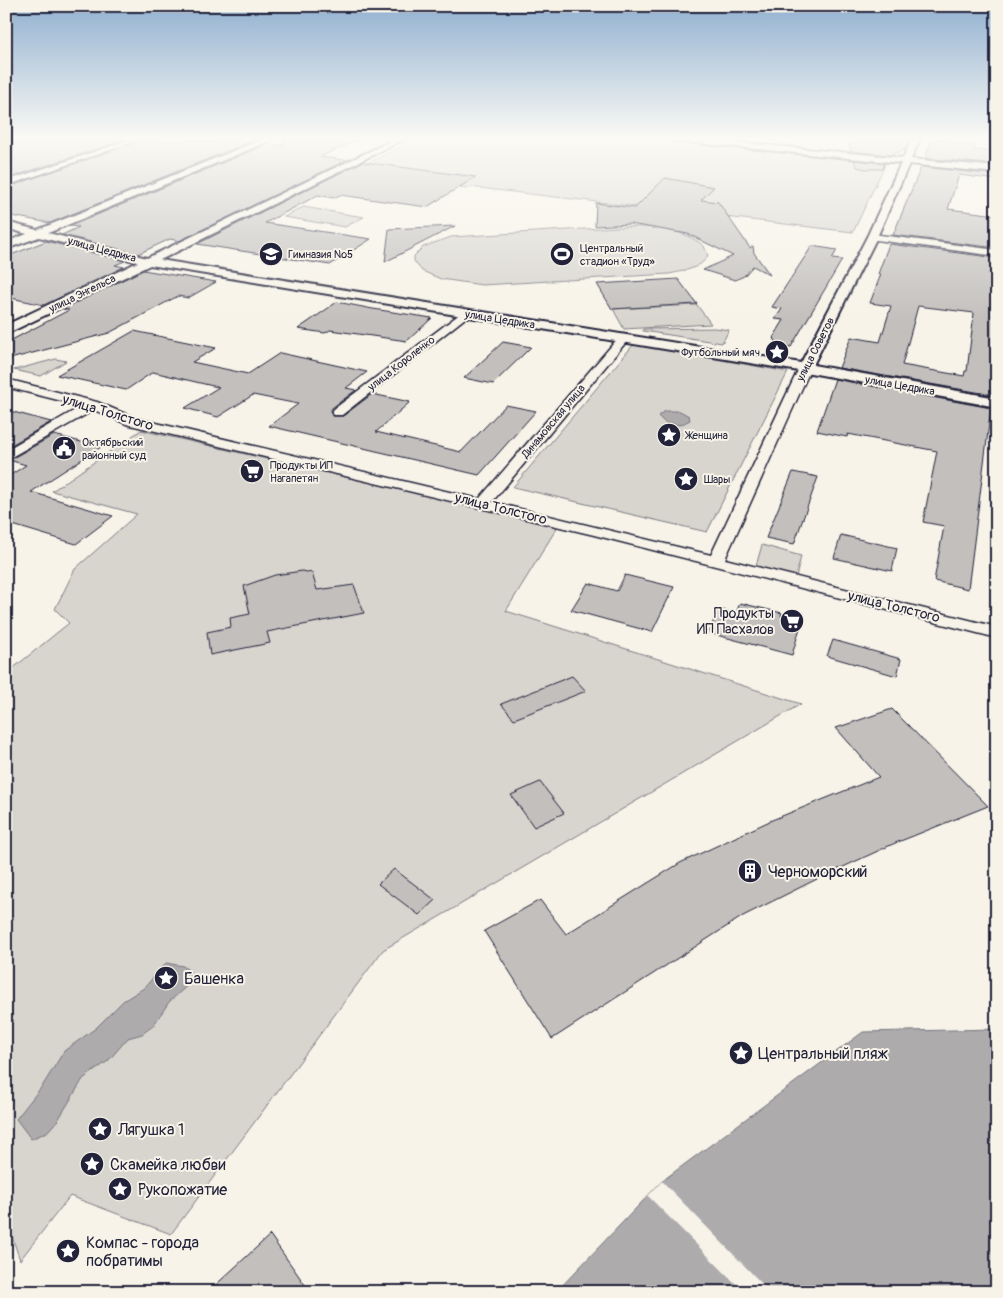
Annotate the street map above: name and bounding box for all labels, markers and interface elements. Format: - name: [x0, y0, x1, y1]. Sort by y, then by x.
- street label: улица Цедрика: [65, 234, 138, 265]
- school or university icon: Гимназия №5: [258, 241, 284, 267]
- sports icon: Центральный стадион «Труд»: [549, 241, 575, 267]
- place label: Центральный стадион «Труд»: [580, 242, 655, 268]
- place label: Гимназия №5: [288, 248, 353, 261]
- street label: улица Энгельса: [46, 272, 118, 316]
- street label: улица Цедрика: [463, 307, 536, 331]
- street label: улица Советов: [793, 315, 837, 384]
- street label: улица Короленко: [364, 333, 437, 394]
- place icon: Футбольный мяч: [764, 339, 790, 365]
- place label: Футбольный мяч: [681, 346, 760, 359]
- street label: улица Цедрика: [863, 373, 936, 398]
- street label: Динамовская улица: [518, 382, 588, 462]
- street label: улица Толстого: [59, 390, 156, 435]
- place icon: Женщина: [656, 422, 682, 448]
- place label: Женщина: [684, 429, 728, 442]
- public building icon: Октябрьский районный суд: [51, 435, 77, 461]
- place label: Октябрьский районный суд: [82, 436, 146, 462]
- supermarket icon: Продукты ИП Нагапетян: [239, 458, 265, 484]
- place label: Продукты ИП Нагапетян: [270, 459, 333, 485]
- place icon: Шары: [673, 466, 699, 492]
- place label: Шары: [704, 473, 730, 486]
- street label: улица Толстого: [452, 489, 549, 528]
- street label: улица Толстого: [845, 587, 942, 626]
- place label: Продукты ИП Пасхалов: [697, 605, 774, 638]
- supermarket icon: Продукты ИП Пасхалов: [779, 608, 805, 634]
- building icon: Черноморский: [737, 858, 763, 884]
- place label: Черноморский: [768, 862, 868, 882]
- place icon: Башенка: [153, 965, 179, 991]
- place label: Башенка: [184, 969, 244, 989]
- place icon: Центральный пляж: [728, 1040, 754, 1066]
- place label: Центральный пляж: [758, 1044, 889, 1064]
- place icon: Лягушка 1: [87, 1116, 113, 1142]
- place label: Лягушка 1: [117, 1120, 184, 1140]
- place icon: Скамейка любви: [79, 1151, 105, 1177]
- place label: Скамейка любви: [110, 1155, 226, 1175]
- place icon: Рукопожатие: [107, 1176, 133, 1202]
- place label: Рукопожатие: [138, 1180, 227, 1200]
- place label: Компас - города побратимы: [86, 1233, 199, 1271]
- place icon: Компас - города побратимы: [55, 1238, 81, 1264]

